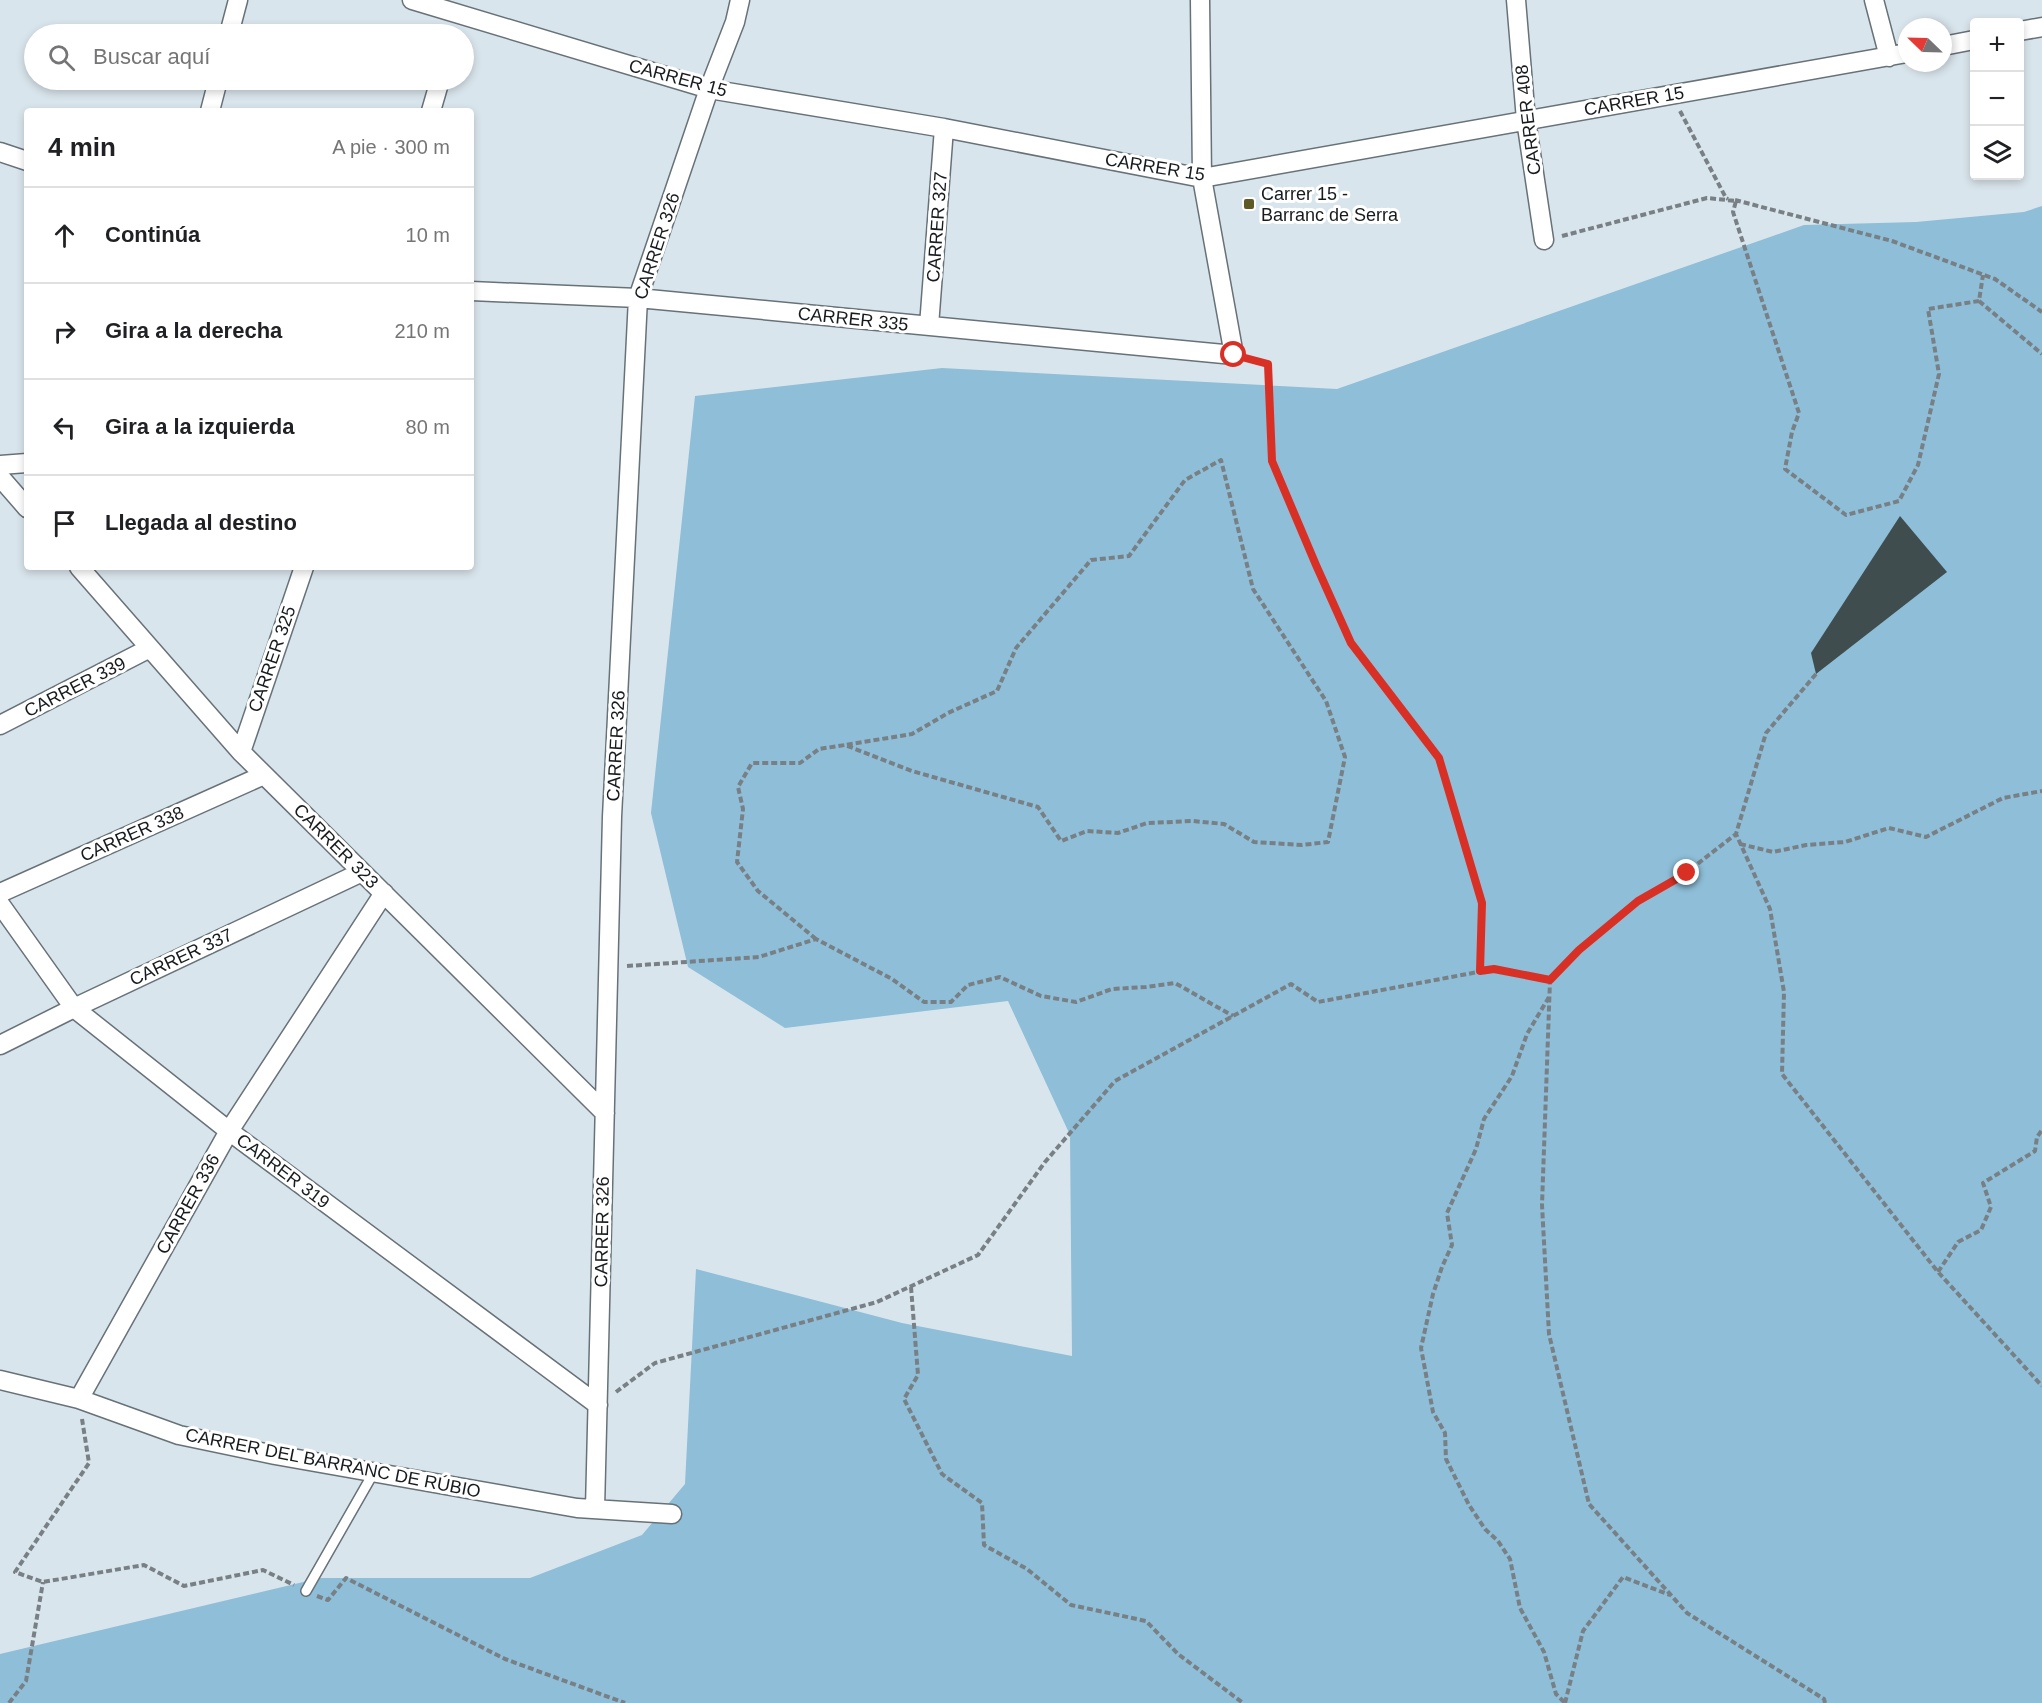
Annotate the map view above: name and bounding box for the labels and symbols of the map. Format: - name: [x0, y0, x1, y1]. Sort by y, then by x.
- north arrow: [1898, 18, 1952, 72]
- street label: CARRER 15: [627, 55, 729, 101]
- street label: CARRER 408: [1511, 64, 1545, 176]
- street label: CARRER 15: [1583, 82, 1685, 120]
- street label: CARRER 15: [1104, 149, 1206, 185]
- street label: CARRER 327: [923, 171, 951, 283]
- place label: Carrer 15 - Barranc de Serra: [1261, 184, 1399, 225]
- street label: CARRER 326: [630, 190, 684, 302]
- marker: Carrer 15 - Barranc de Serra: [1242, 197, 1256, 211]
- street label: CARRER 335: [797, 303, 909, 335]
- route start: [1220, 341, 1246, 367]
- street label: CARRER 325: [244, 603, 300, 715]
- street label: CARRER 339: [21, 653, 129, 721]
- street label: CARRER 326: [603, 690, 629, 802]
- street label: CARRER 323: [290, 800, 382, 892]
- street label: CARRER 338: [77, 802, 187, 866]
- route end: [1673, 859, 1699, 885]
- street label: CARRER 337: [126, 924, 236, 990]
- street label: CARRER 319: [233, 1130, 333, 1212]
- street label: CARRER 336: [152, 1151, 224, 1257]
- street label: CARRER 326: [591, 1176, 613, 1288]
- street label: CARRER DEL BARRANC DE RÚBIO: [184, 1424, 483, 1501]

